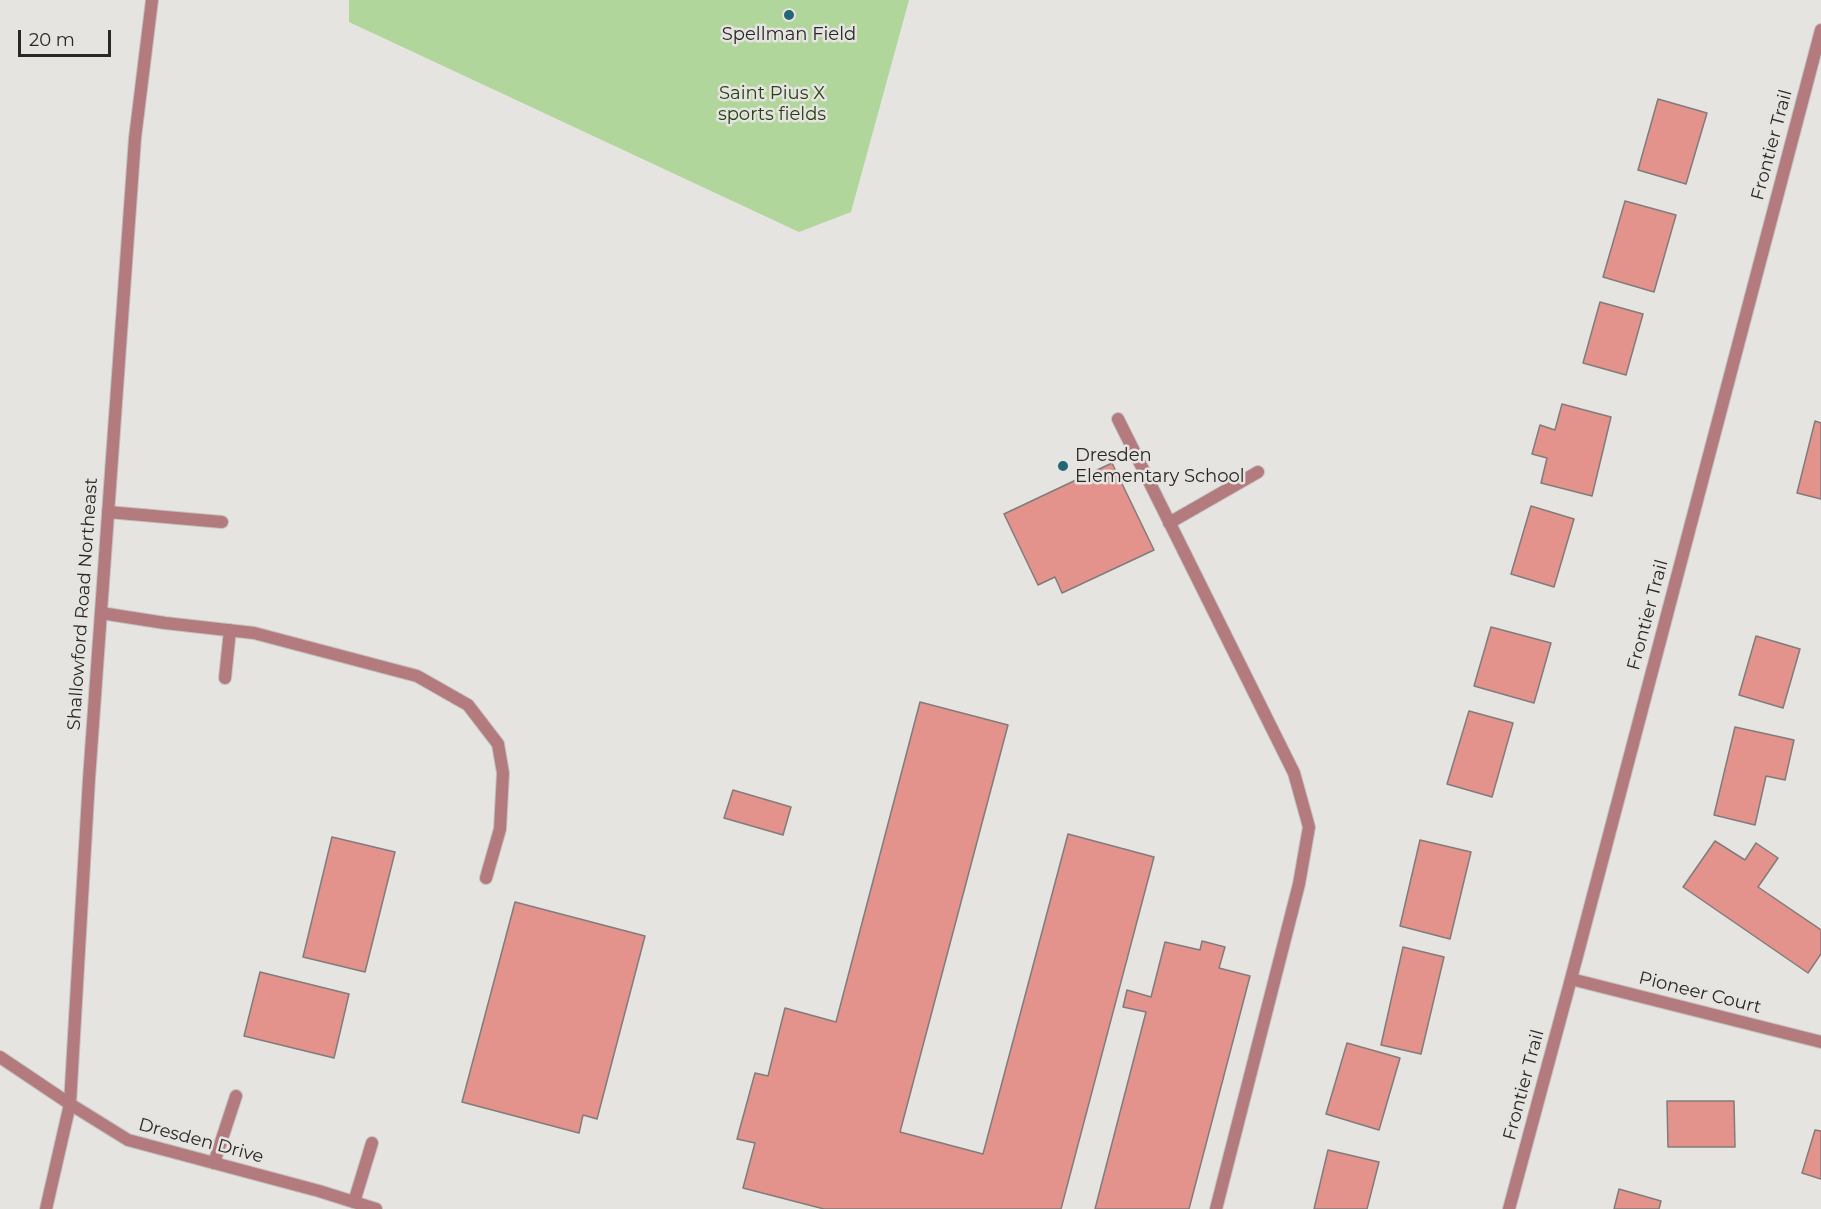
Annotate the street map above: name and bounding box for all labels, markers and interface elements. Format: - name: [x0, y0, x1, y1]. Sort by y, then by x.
- marker: Spellman Field: [782, 8, 796, 22]
- scale bar: [21, 18, 114, 56]
- place label: Spellman Field: [722, 24, 856, 46]
- text: 20 m: [29, 29, 75, 51]
- park label: Saint Pius X sports fields: [718, 83, 826, 125]
- street label: Frontier Trail: [1747, 87, 1797, 203]
- place label: Dresden Elementary School: [1075, 445, 1245, 488]
- marker: Dresden Elementary School: [1056, 459, 1070, 473]
- street label: Shallowford Road Northeast: [63, 477, 103, 731]
- street label: Frontier Trail: [1623, 557, 1673, 673]
- street label: Pioneer Court: [1637, 967, 1763, 1019]
- street label: Frontier Trail: [1499, 1027, 1549, 1143]
- street label: Dresden Drive: [136, 1114, 266, 1168]

